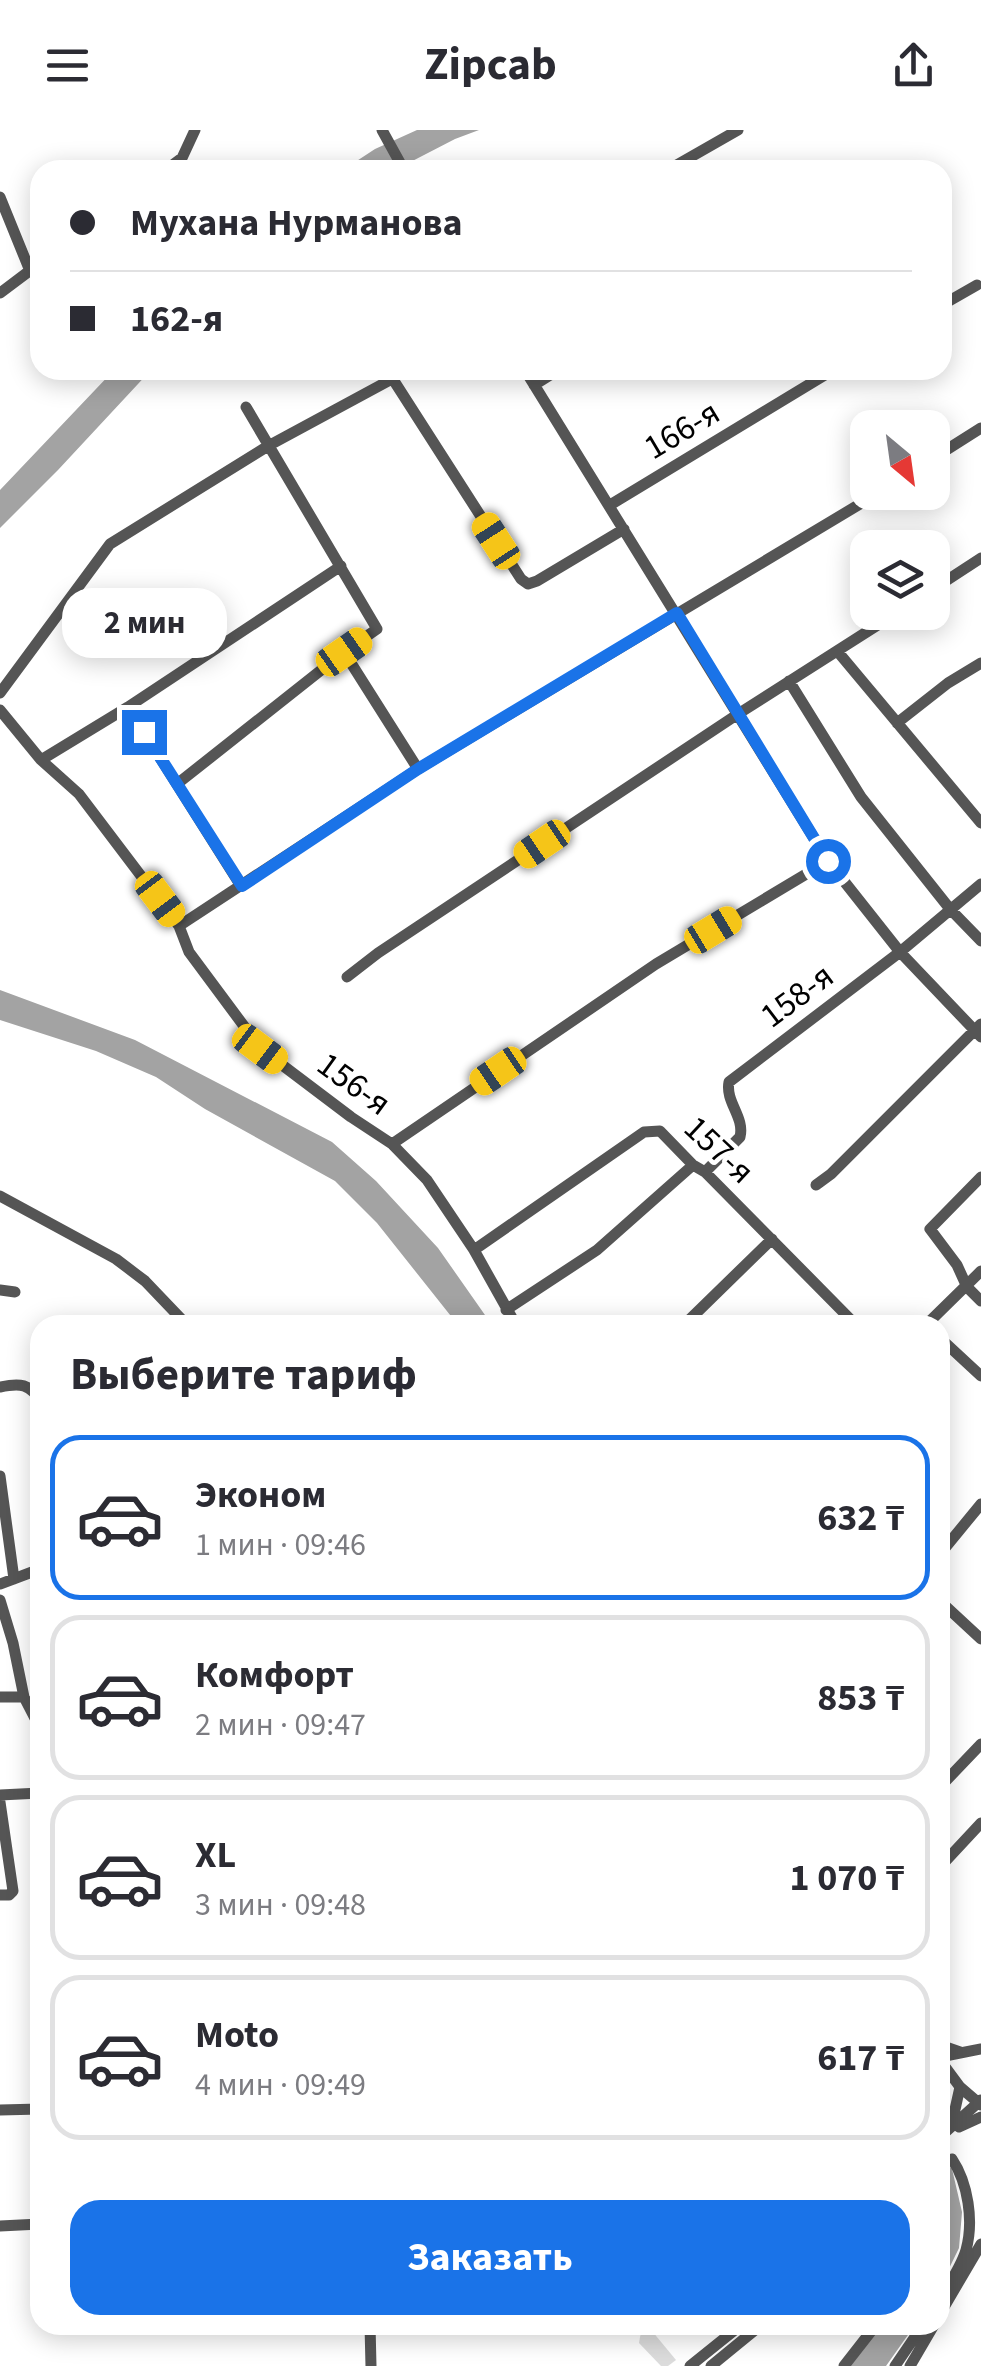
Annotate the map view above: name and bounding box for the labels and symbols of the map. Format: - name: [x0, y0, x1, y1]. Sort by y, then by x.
- street label: 166-я: [635, 388, 729, 472]
- north arrow: [850, 410, 950, 510]
- car: [467, 508, 525, 574]
- callout: 2 мин: [62, 587, 226, 657]
- car: [311, 623, 377, 681]
- route end: [122, 710, 167, 755]
- car: [509, 815, 575, 873]
- route start: [806, 839, 851, 884]
- car: [130, 866, 190, 932]
- car: [680, 902, 746, 958]
- street label: 158-я: [750, 952, 844, 1040]
- car: [227, 1019, 293, 1079]
- street label: 156-я: [307, 1040, 401, 1128]
- car: [465, 1042, 531, 1100]
- street label: 157-я: [672, 1104, 766, 1196]

